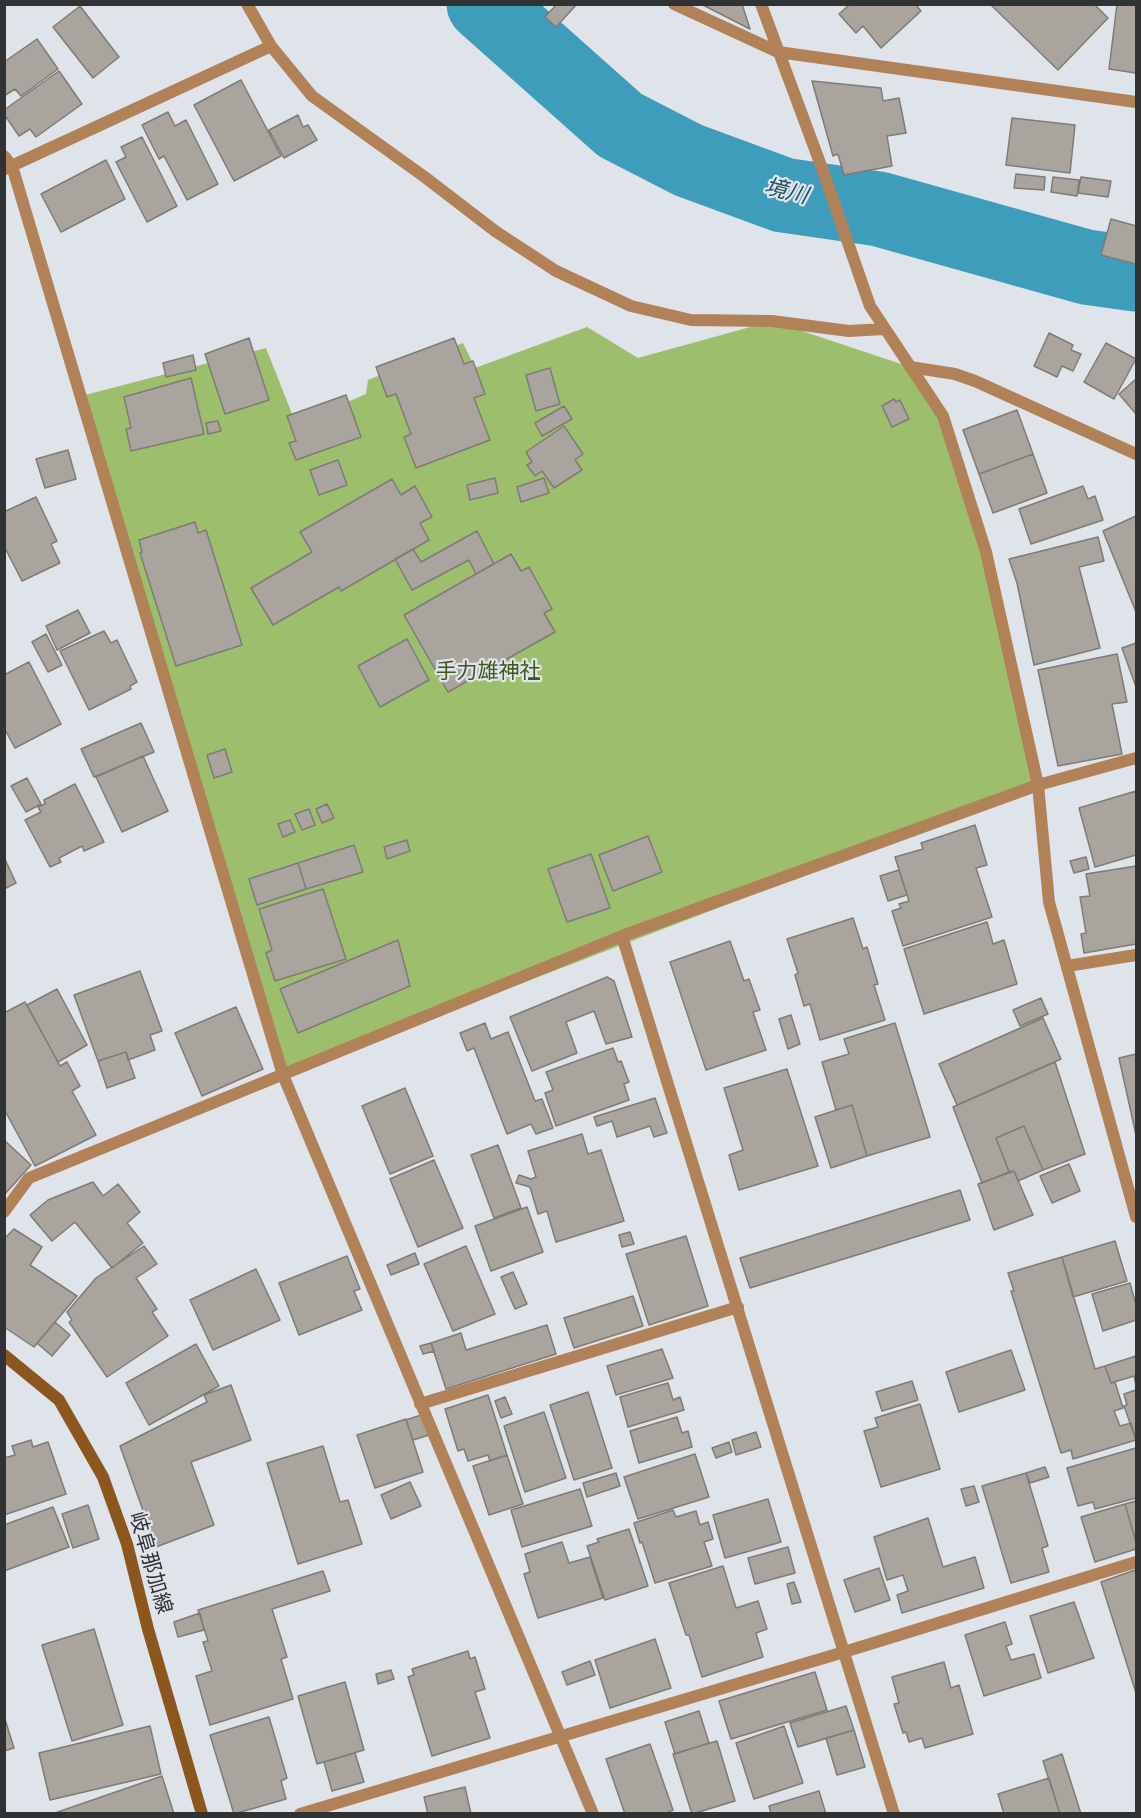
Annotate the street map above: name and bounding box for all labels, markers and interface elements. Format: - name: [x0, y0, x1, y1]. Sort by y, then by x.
- water label: 境川: [761, 174, 811, 210]
- park label: 手力雄神社: [436, 659, 540, 685]
- street label: 岐阜那加線: [123, 1509, 177, 1617]

